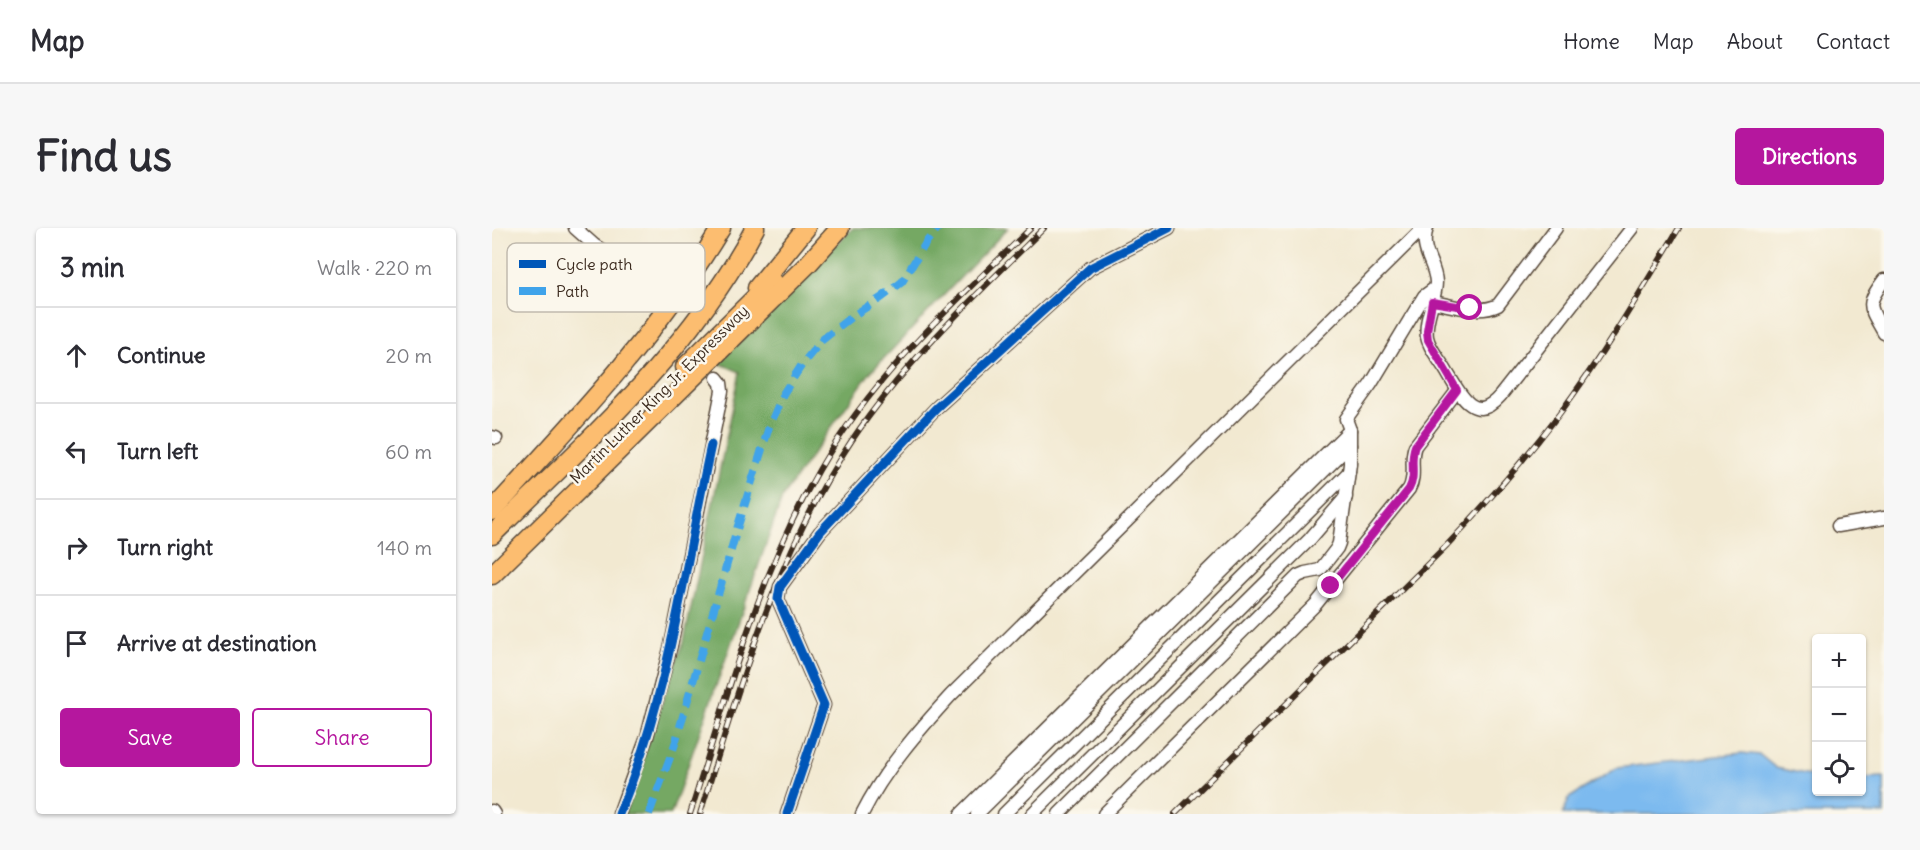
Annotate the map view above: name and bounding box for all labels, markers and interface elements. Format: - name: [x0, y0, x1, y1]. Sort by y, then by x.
- text: Map: [30, 23, 84, 59]
- text: Home: [1563, 28, 1620, 55]
- text: Map: [1653, 28, 1694, 55]
- text: About: [1727, 28, 1783, 55]
- text: Contact: [1816, 28, 1890, 55]
- button: Directions: [1735, 128, 1884, 185]
- text: Find us: [36, 130, 172, 182]
- legend: [507, 243, 705, 312]
- text: 3 min: [60, 251, 125, 284]
- text: Cycle path: [556, 254, 632, 274]
- text: Walk · 220 m: [317, 255, 432, 280]
- text: Path: [556, 281, 589, 301]
- route start: [1456, 294, 1482, 320]
- street label: Martin Luther King Jr. Expressway: [565, 300, 753, 488]
- icon: ahead: [60, 339, 93, 372]
- text: Continue: [117, 341, 206, 369]
- text: 20 m: [386, 343, 432, 368]
- icon: left: [60, 435, 93, 468]
- text: Turn left: [117, 437, 198, 465]
- text: 60 m: [385, 439, 432, 464]
- icon: right: [60, 531, 93, 564]
- text: Turn right: [117, 533, 213, 561]
- text: 140 m: [377, 535, 432, 560]
- route end: [1317, 572, 1343, 598]
- icon: arrive: [60, 627, 93, 660]
- text: Arrive at destination: [117, 629, 317, 657]
- map controls: [1812, 634, 1866, 796]
- button: +: [1812, 634, 1866, 688]
- button: −: [1812, 688, 1866, 742]
- button: Save: [60, 708, 240, 767]
- button: Share: [252, 708, 432, 767]
- button: locate: [1812, 742, 1866, 796]

